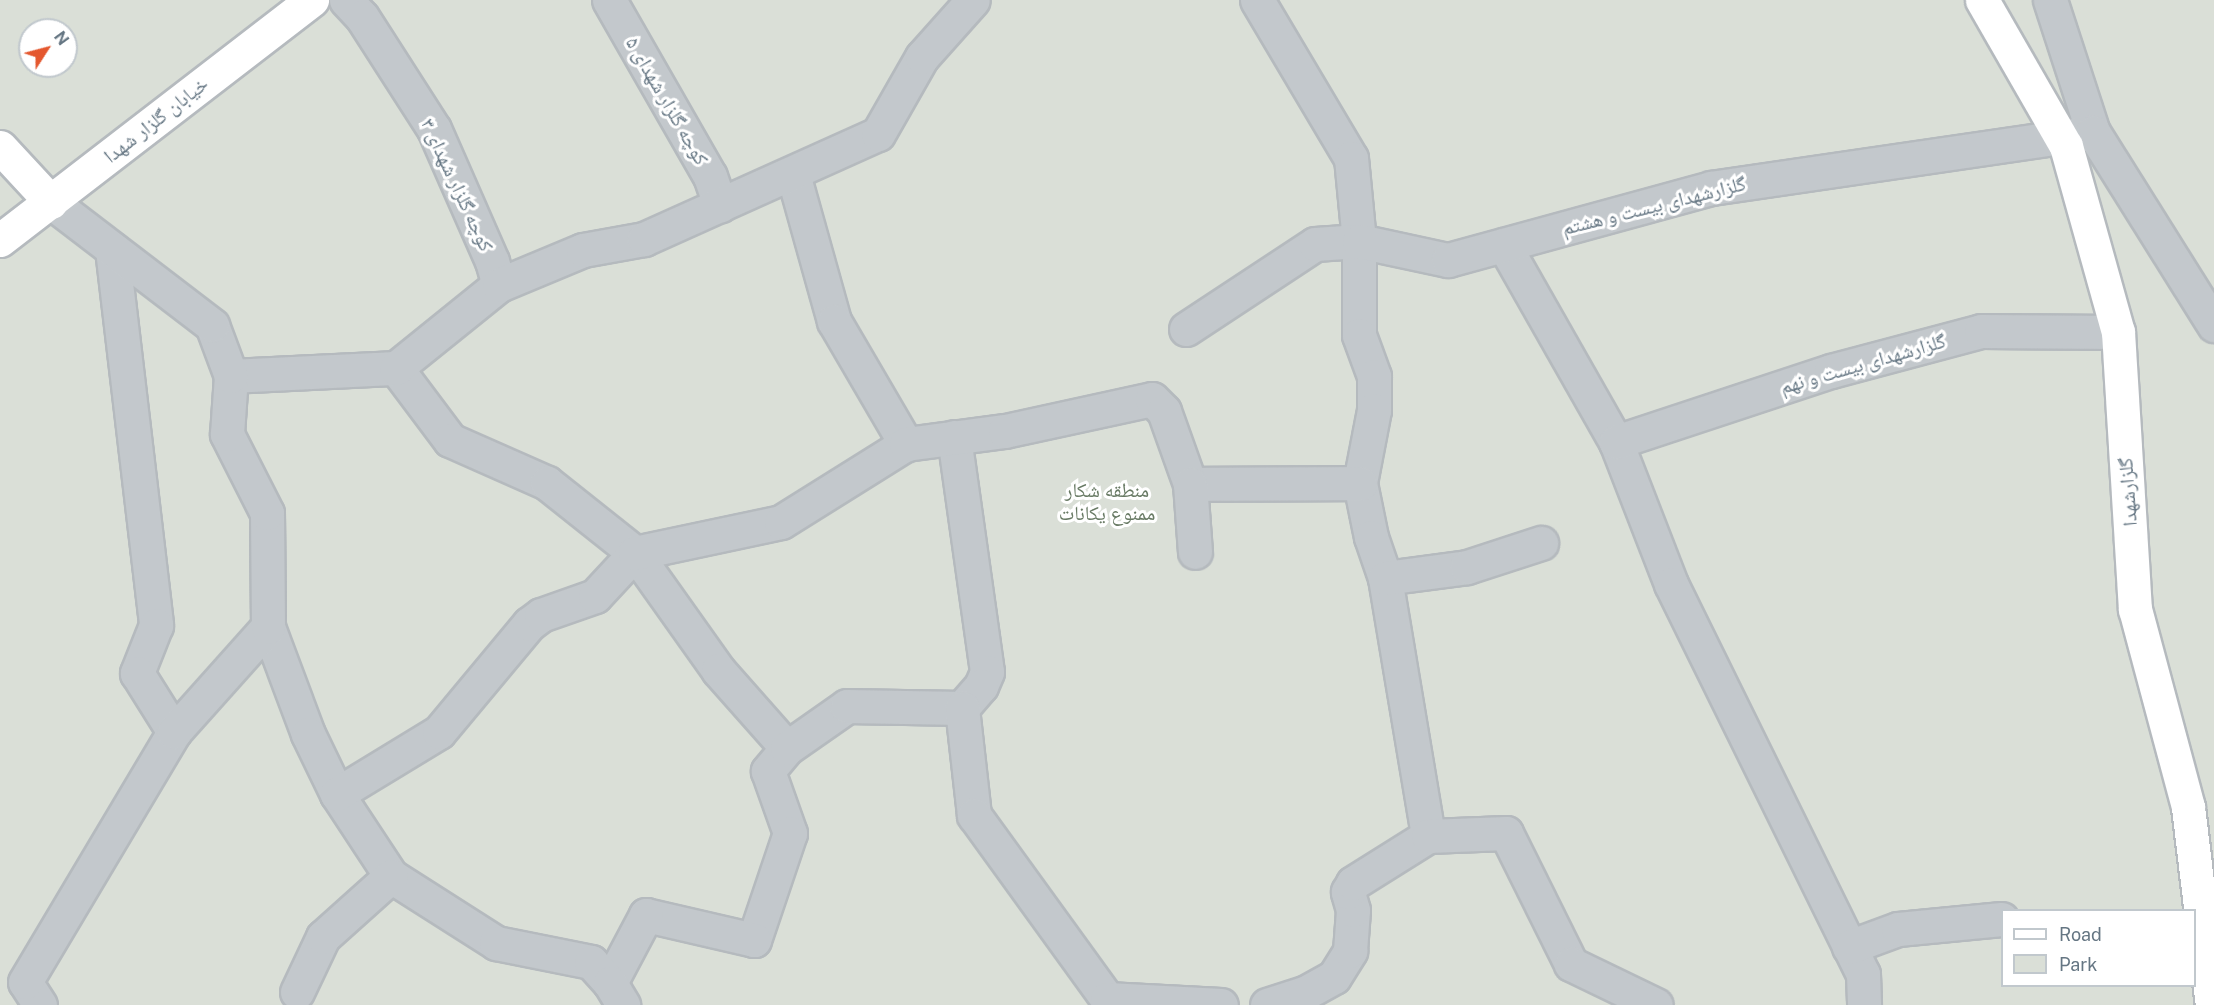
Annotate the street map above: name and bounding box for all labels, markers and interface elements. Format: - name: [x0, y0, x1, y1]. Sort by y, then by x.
- north arrow: [18, 18, 78, 78]
- text: N: [50, 28, 73, 49]
- street label: کوچه گلزار شهدای ۵: [621, 33, 713, 169]
- street label: خیابان گلزار شهدا: [99, 72, 213, 168]
- street label: کوچه گلزار شهدای ۳: [416, 115, 498, 255]
- street label: گلزارشهدای بیست و هشتم: [1560, 172, 1748, 240]
- street label: گلزارشهدای بیست و نهم: [1777, 329, 1949, 399]
- street label: گلزارشهدا: [2114, 457, 2142, 527]
- park label: منطقه شکار ممنوع یکانات: [1059, 479, 1155, 526]
- legend: [2001, 909, 2196, 987]
- text: Road: [2059, 924, 2102, 945]
- text: Park: [2059, 954, 2097, 975]

